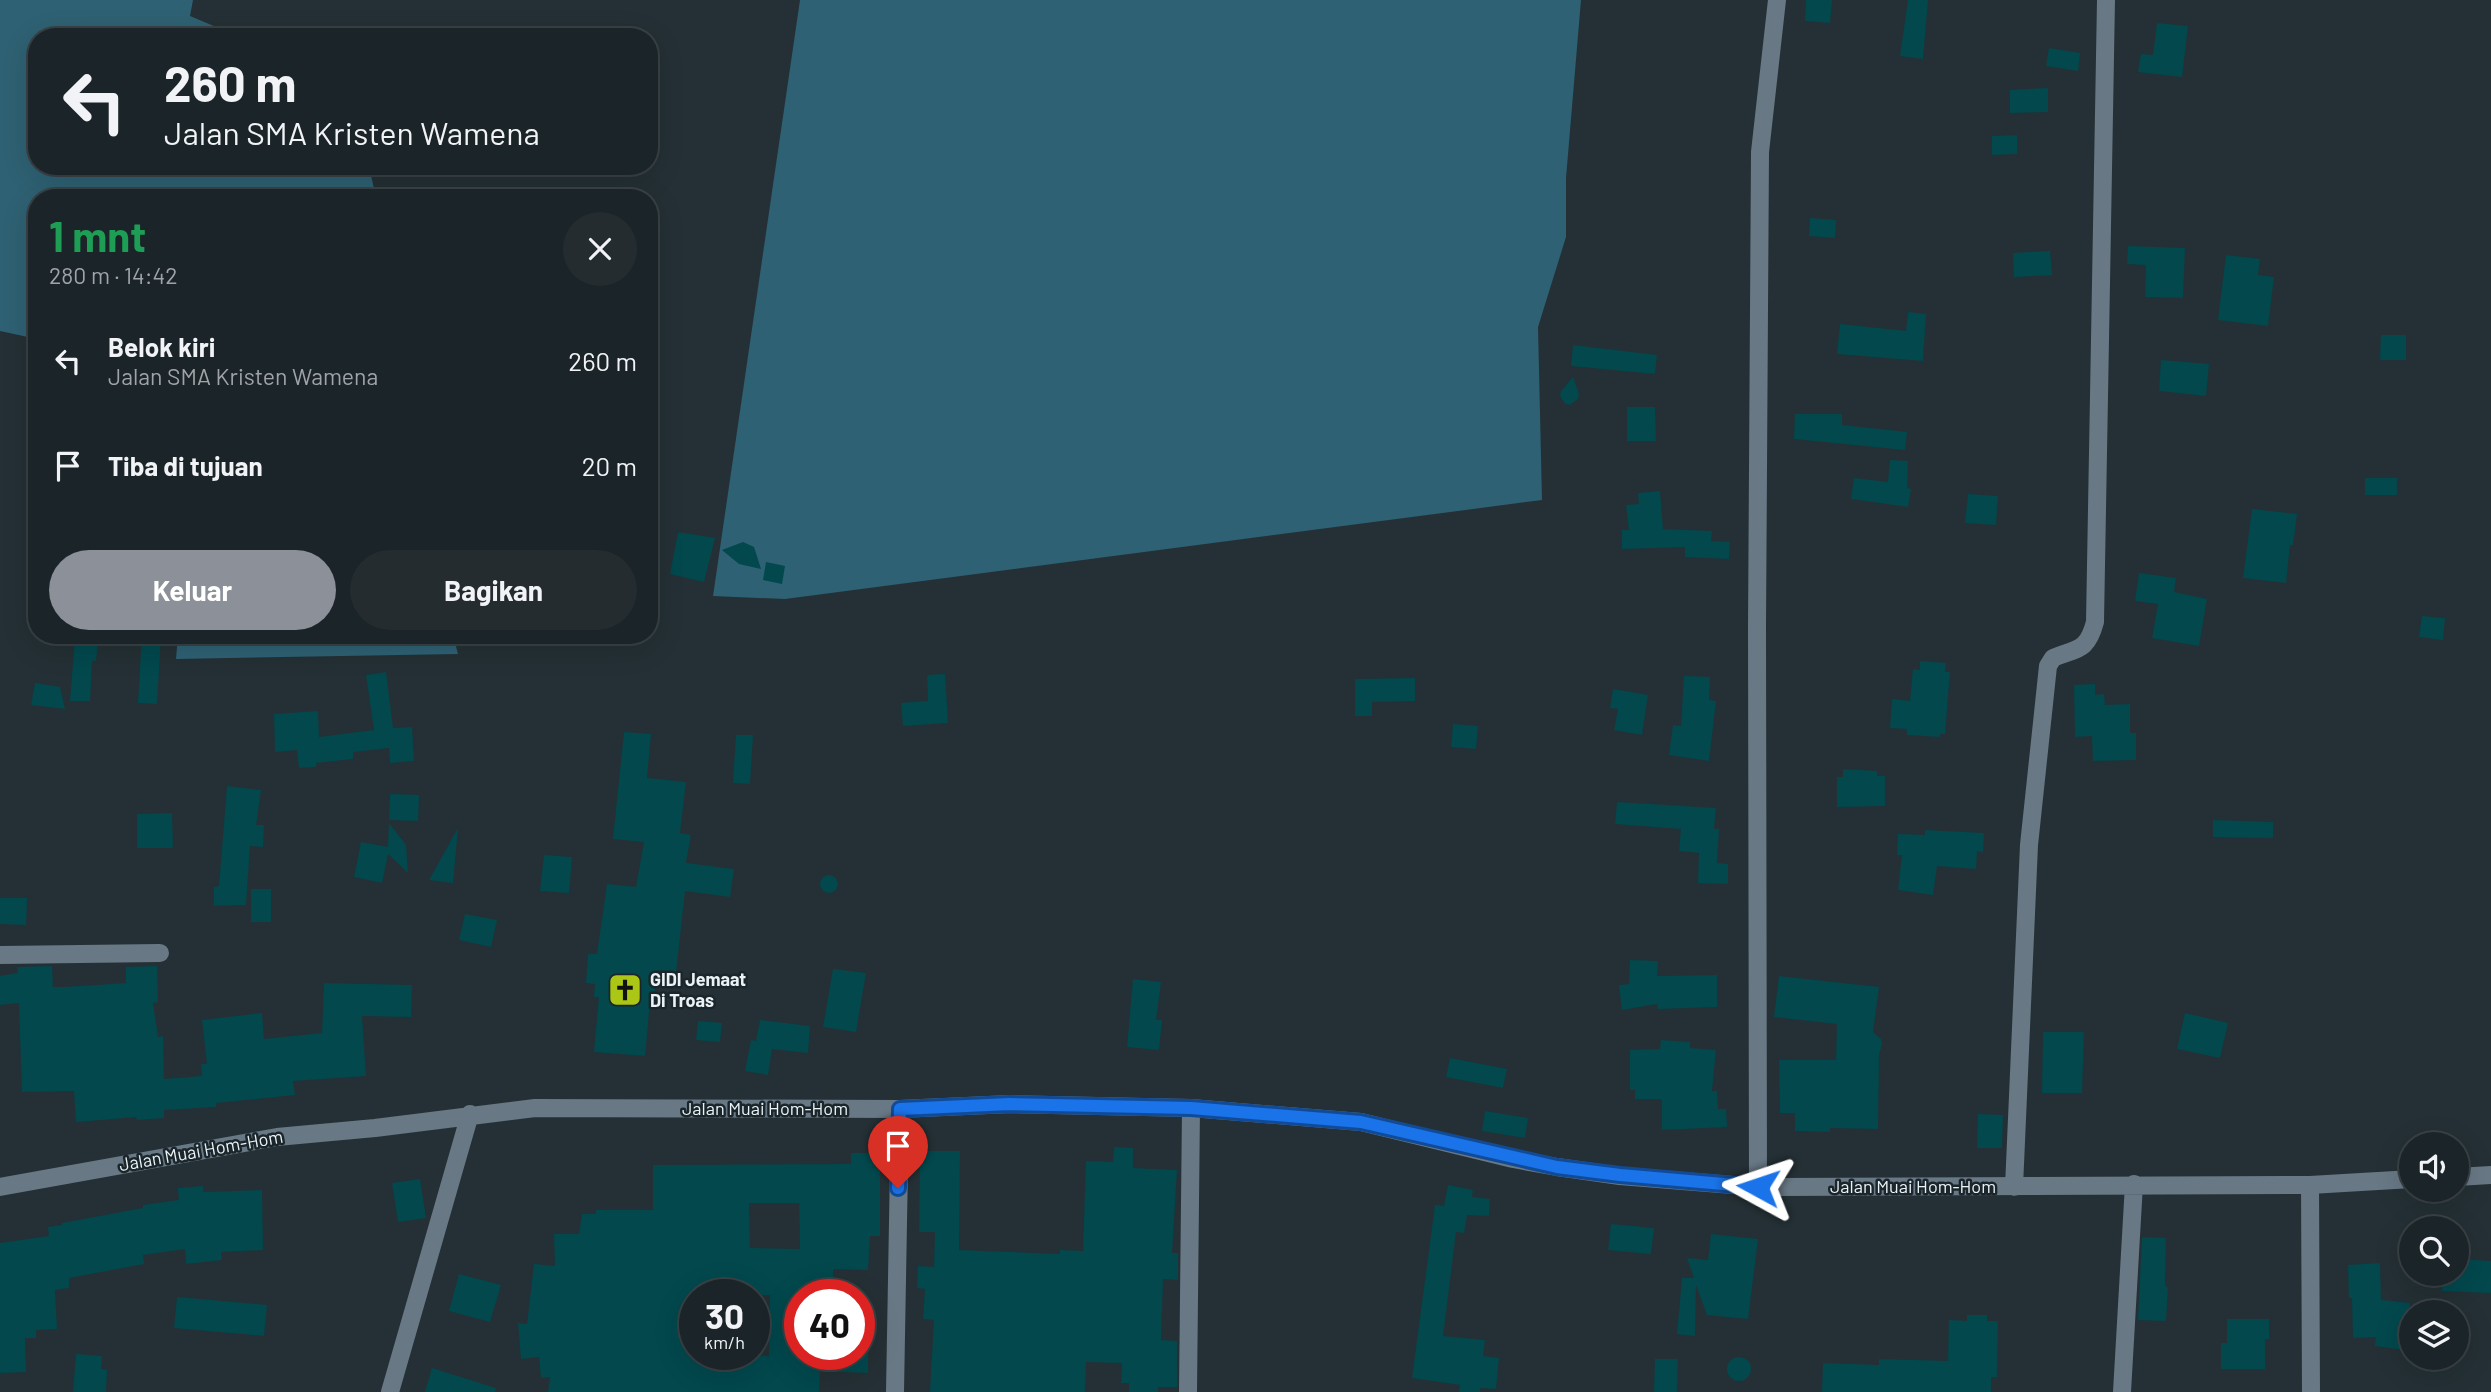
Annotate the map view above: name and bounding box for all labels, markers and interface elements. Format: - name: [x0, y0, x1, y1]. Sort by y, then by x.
- text: 260 m: [164, 53, 296, 112]
- icon: left: [49, 56, 140, 147]
- text: Jalan SMA Kristen Wamena: [164, 113, 540, 151]
- text: 1 mnt: [49, 210, 146, 260]
- button: close: [563, 212, 637, 286]
- text: 280 m · 14:42: [49, 261, 177, 289]
- text: Belok kiri: [108, 331, 215, 362]
- icon: left: [49, 342, 87, 380]
- text: 260 m: [568, 345, 637, 376]
- text: Jalan SMA Kristen Wamena: [108, 362, 378, 390]
- icon: arrive: [49, 447, 87, 485]
- text: Tiba di tujuan: [108, 450, 263, 481]
- text: 20 m: [582, 450, 637, 481]
- button: Keluar: [49, 550, 336, 630]
- button: Bagikan: [350, 550, 637, 630]
- place label: GIDI Jemaat Di Troas: [650, 968, 746, 1011]
- church icon: GIDI Jemaat Di Troas: [606, 971, 644, 1009]
- street label: Jalan Muai Hom-Hom: [682, 1097, 848, 1119]
- pin: [868, 1116, 928, 1188]
- street label: Jalan Muai Hom-Hom: [117, 1125, 284, 1175]
- icon: arrive: [879, 1127, 917, 1165]
- map controls: [2399, 1132, 2469, 1370]
- button: sound: [2399, 1132, 2469, 1202]
- position arrow: [1721, 1150, 1795, 1224]
- street label: Jalan Muai Hom-Hom: [1830, 1175, 1996, 1197]
- button: search: [2399, 1216, 2469, 1286]
- speed limit sign: 40: [784, 1279, 875, 1370]
- text: 30: [705, 1294, 744, 1336]
- button: layers: [2399, 1300, 2469, 1370]
- text: km/h: [704, 1331, 745, 1353]

